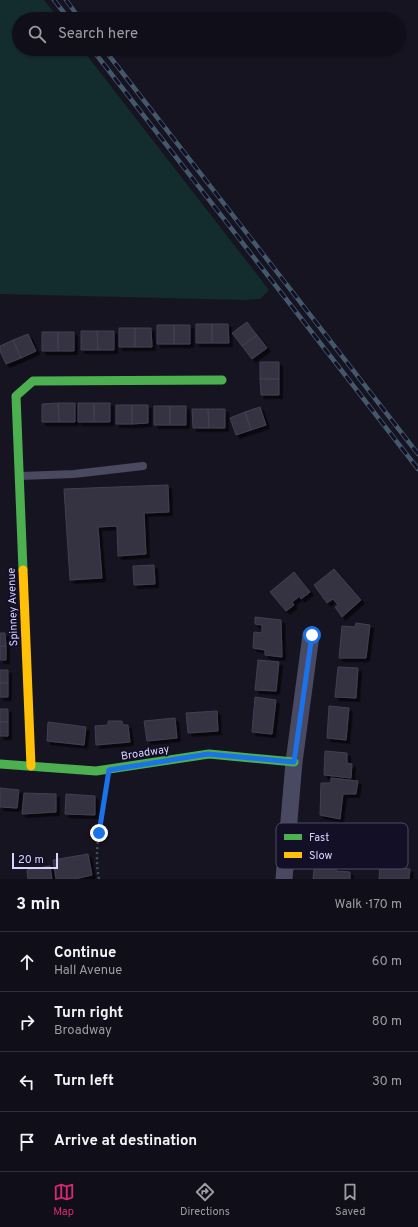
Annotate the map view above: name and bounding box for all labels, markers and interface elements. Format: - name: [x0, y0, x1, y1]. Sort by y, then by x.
- search box: [12, 12, 406, 56]
- icon: search: [26, 23, 48, 45]
- text: Search here: [58, 25, 138, 44]
- street label: Spinney Avenue: [5, 567, 21, 647]
- route start: [303, 626, 321, 644]
- street label: Broadway: [120, 742, 171, 764]
- legend: [276, 823, 408, 869]
- route end: [90, 824, 108, 842]
- text: Fast: [309, 831, 329, 845]
- text: Slow: [309, 849, 332, 863]
- scale bar: [12, 851, 58, 870]
- text: 20 m: [18, 853, 44, 867]
- text: 3 min: [16, 894, 60, 916]
- text: Walk · 170 m: [335, 897, 402, 913]
- text: Continue: [54, 944, 116, 963]
- icon: ahead: [16, 951, 38, 973]
- text: 60 m: [372, 954, 402, 970]
- text: Hall Avenue: [54, 963, 122, 979]
- text: Turn right: [54, 1004, 123, 1023]
- icon: right: [16, 1011, 38, 1033]
- text: 80 m: [372, 1014, 402, 1030]
- text: Broadway: [54, 1023, 112, 1039]
- icon: left: [16, 1071, 38, 1093]
- text: Turn left: [54, 1072, 114, 1091]
- text: 30 m: [372, 1074, 402, 1090]
- icon: arrive: [16, 1131, 38, 1153]
- text: Arrive at destination: [54, 1132, 197, 1151]
- tab: Map: [53, 1181, 75, 1219]
- tab: Directions: [180, 1181, 230, 1219]
- tab: Saved: [335, 1181, 365, 1219]

